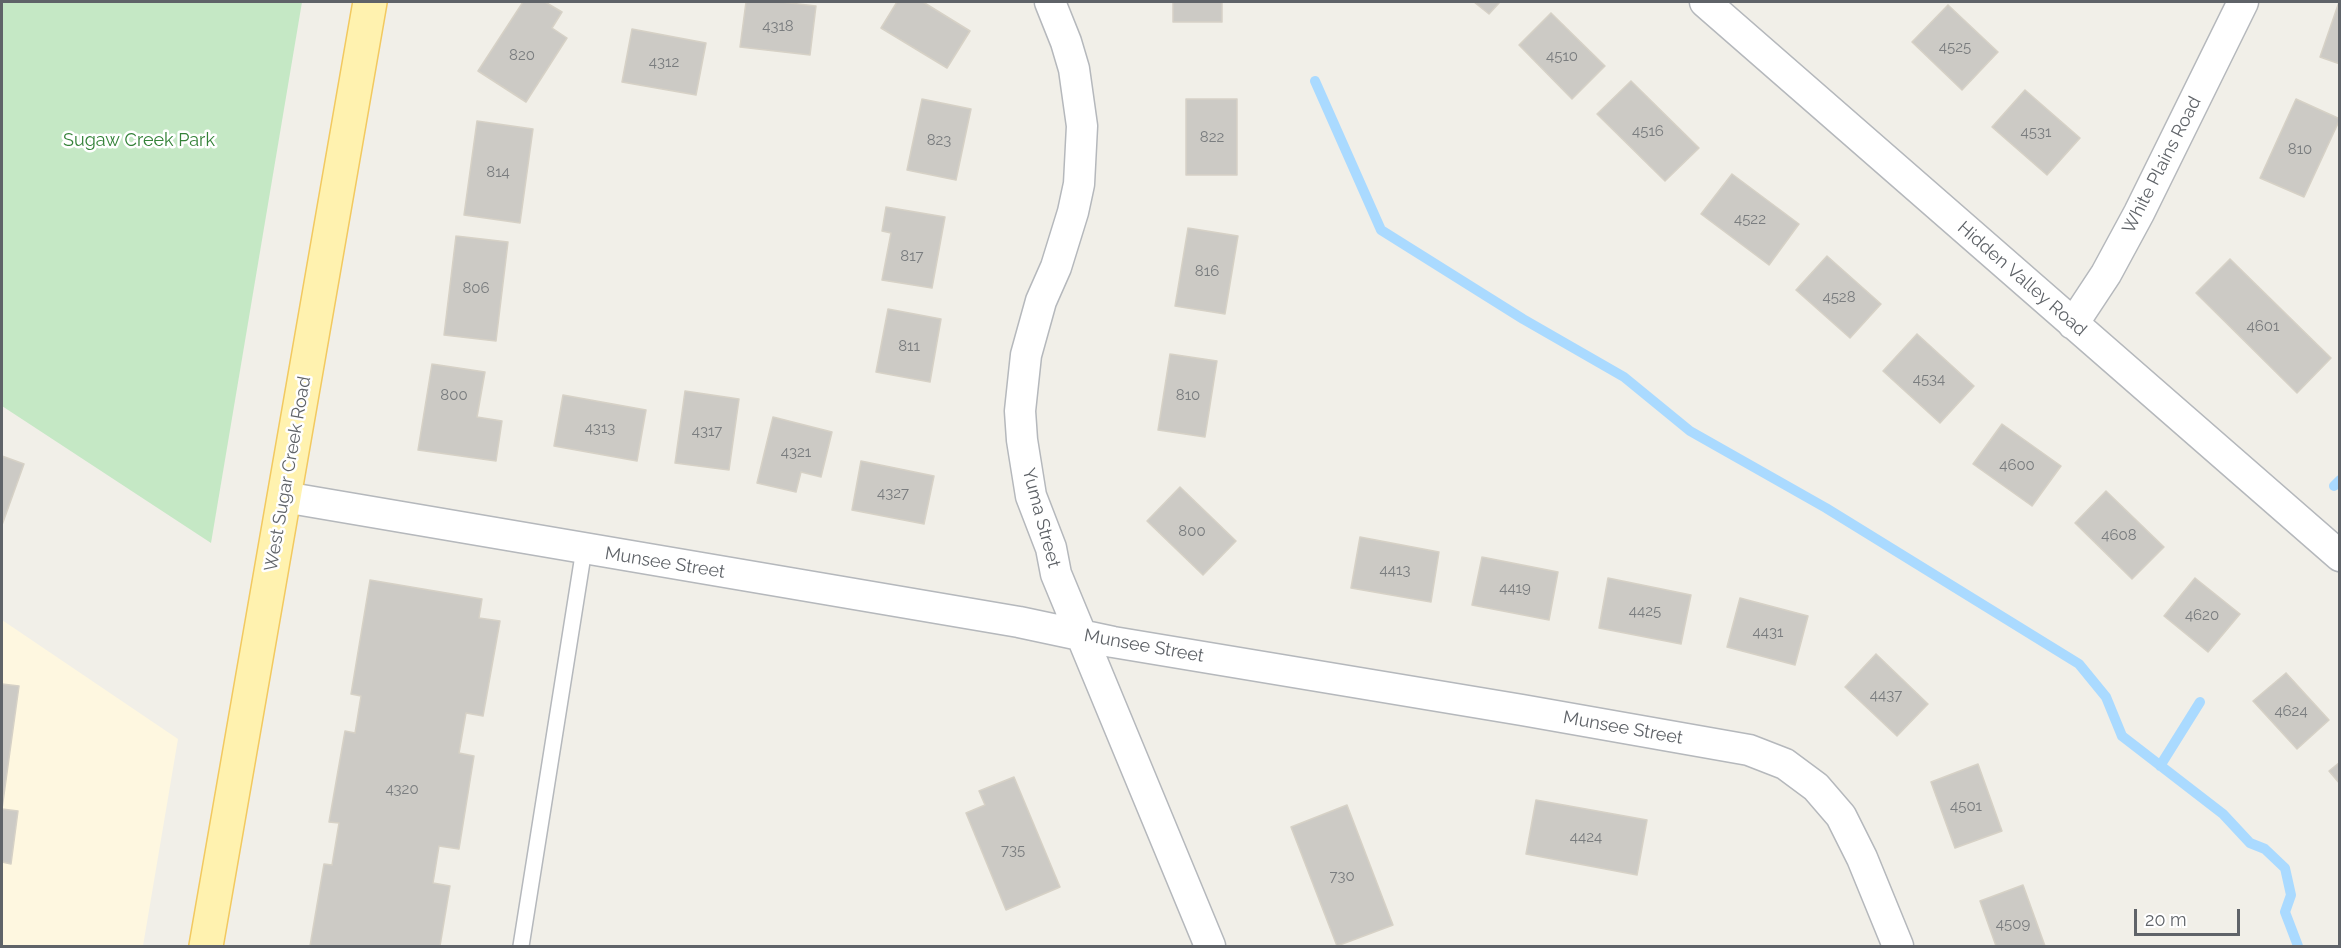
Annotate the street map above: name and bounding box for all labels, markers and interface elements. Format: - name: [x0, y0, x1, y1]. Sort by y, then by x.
- house number: 4318: [762, 17, 794, 35]
- house number: 4525: [1939, 38, 1971, 56]
- house number: 820: [509, 46, 535, 64]
- house number: 4510: [1546, 47, 1578, 65]
- house number: 4312: [649, 53, 679, 71]
- street label: White Plains Road: [2118, 93, 2206, 237]
- house number: 4516: [1632, 122, 1664, 140]
- house number: 4531: [2021, 123, 2051, 141]
- house number: 822: [1200, 128, 1224, 146]
- park label: Sugaw Creek Park: [63, 130, 215, 152]
- house number: 823: [927, 131, 951, 149]
- house number: 810: [2288, 140, 2312, 158]
- house number: 814: [486, 163, 510, 181]
- house number: 4522: [1734, 210, 1766, 228]
- street label: Hidden Valley Road: [1953, 217, 2091, 341]
- house number: 817: [900, 247, 924, 265]
- house number: 816: [1195, 262, 1219, 280]
- house number: 806: [462, 279, 490, 297]
- house number: 4528: [1822, 288, 1856, 306]
- house number: 4601: [2247, 317, 2279, 335]
- house number: 811: [898, 337, 920, 355]
- house number: 4534: [1913, 370, 1945, 388]
- street label: West Sugar Creek Road: [260, 375, 316, 573]
- house number: 800: [440, 386, 468, 404]
- house number: 810: [1176, 386, 1200, 404]
- house number: 4313: [585, 419, 615, 437]
- house number: 4317: [692, 422, 722, 440]
- house number: 4321: [781, 443, 811, 461]
- house number: 4600: [1999, 456, 2035, 474]
- street label: Yuma Street: [1017, 466, 1065, 570]
- house number: 4327: [877, 484, 909, 502]
- house number: 800: [1178, 522, 1206, 540]
- house number: 4608: [2101, 526, 2137, 544]
- street label: Munsee Street: [603, 543, 727, 583]
- house number: 4413: [1380, 561, 1410, 579]
- house number: 4419: [1499, 579, 1531, 597]
- house number: 4425: [1629, 602, 1661, 620]
- house number: 4620: [2185, 606, 2219, 624]
- house number: 4431: [1753, 623, 1783, 641]
- street label: Munsee Street: [1082, 625, 1206, 667]
- house number: 4437: [1870, 686, 1902, 704]
- house number: 4624: [2274, 702, 2308, 720]
- street label: Munsee Street: [1561, 707, 1685, 749]
- house number: 4320: [385, 780, 419, 798]
- house number: 4501: [1950, 797, 1982, 815]
- house number: 4424: [1570, 828, 1602, 846]
- house number: 735: [1001, 841, 1025, 859]
- house number: 730: [1329, 867, 1355, 885]
- scale bar: [2137, 897, 2244, 935]
- text: 20 m: [2145, 909, 2187, 930]
- house number: 4509: [1996, 915, 2030, 933]

